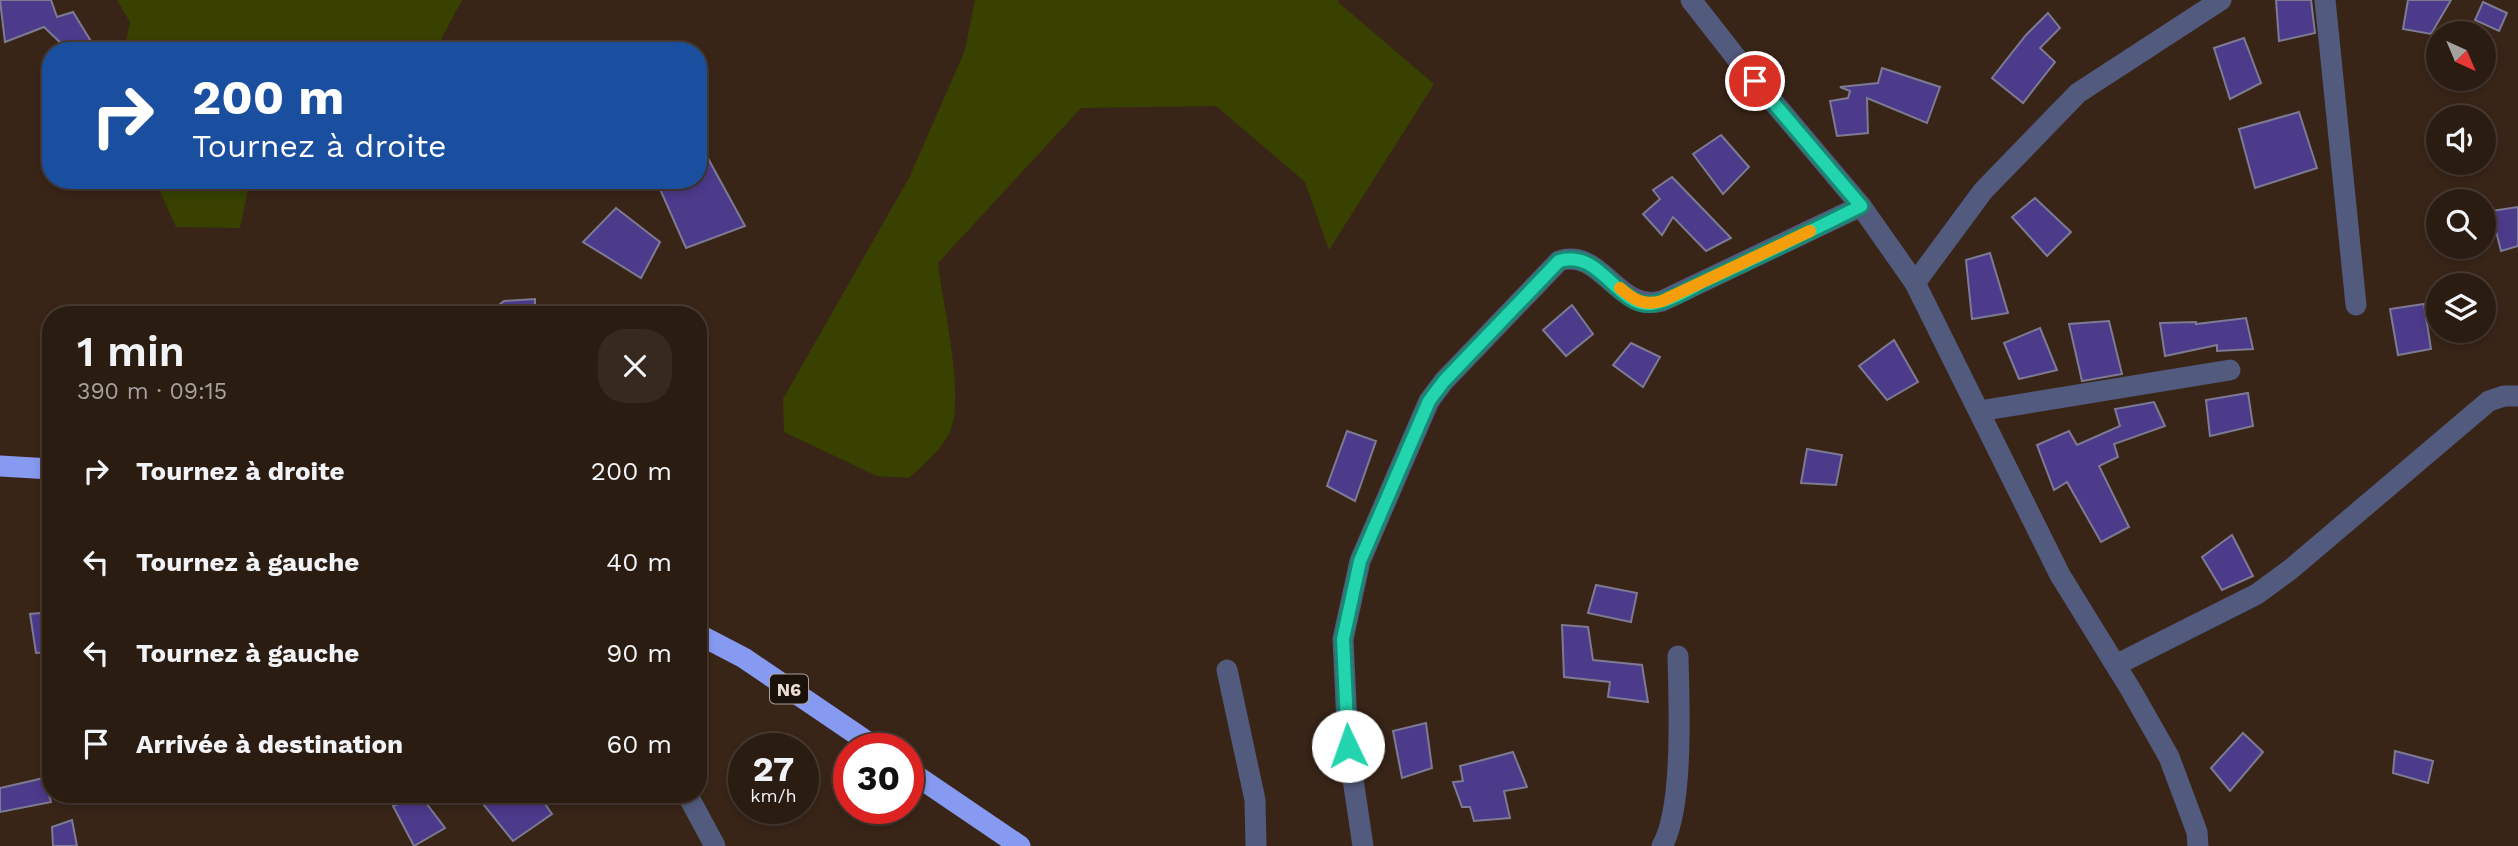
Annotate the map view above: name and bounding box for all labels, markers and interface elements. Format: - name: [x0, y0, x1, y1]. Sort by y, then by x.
- north arrow: [2426, 21, 2496, 91]
- map controls: [2426, 21, 2496, 343]
- pin: [1725, 51, 1785, 111]
- icon: arrive: [1736, 62, 1774, 100]
- text: 200 m: [192, 68, 344, 126]
- icon: right: [77, 70, 168, 161]
- button: sound: [2426, 105, 2496, 175]
- text: Tournez à droite: [192, 127, 447, 165]
- button: search: [2426, 189, 2496, 259]
- button: layers: [2426, 273, 2496, 343]
- text: 1 min: [77, 327, 185, 376]
- button: close: [598, 329, 672, 403]
- text: 390 m · 09:15: [77, 378, 227, 405]
- icon: right: [77, 452, 115, 490]
- text: Tournez à droite: [136, 456, 345, 486]
- text: 200 m: [591, 456, 672, 486]
- icon: left: [77, 543, 115, 581]
- text: Tournez à gauche: [136, 547, 359, 577]
- text: 40 m: [606, 547, 672, 577]
- icon: left: [77, 634, 115, 672]
- text: Tournez à gauche: [136, 638, 359, 668]
- text: 90 m: [606, 638, 672, 668]
- road number: N6: [770, 674, 808, 704]
- position arrow: [1311, 709, 1385, 783]
- icon: arrive: [77, 725, 115, 763]
- text: Arrivée à destination: [136, 729, 403, 759]
- text: 60 m: [606, 729, 672, 759]
- speed limit sign: 30: [833, 733, 924, 824]
- text: 27: [753, 748, 794, 790]
- text: km/h: [750, 785, 797, 806]

